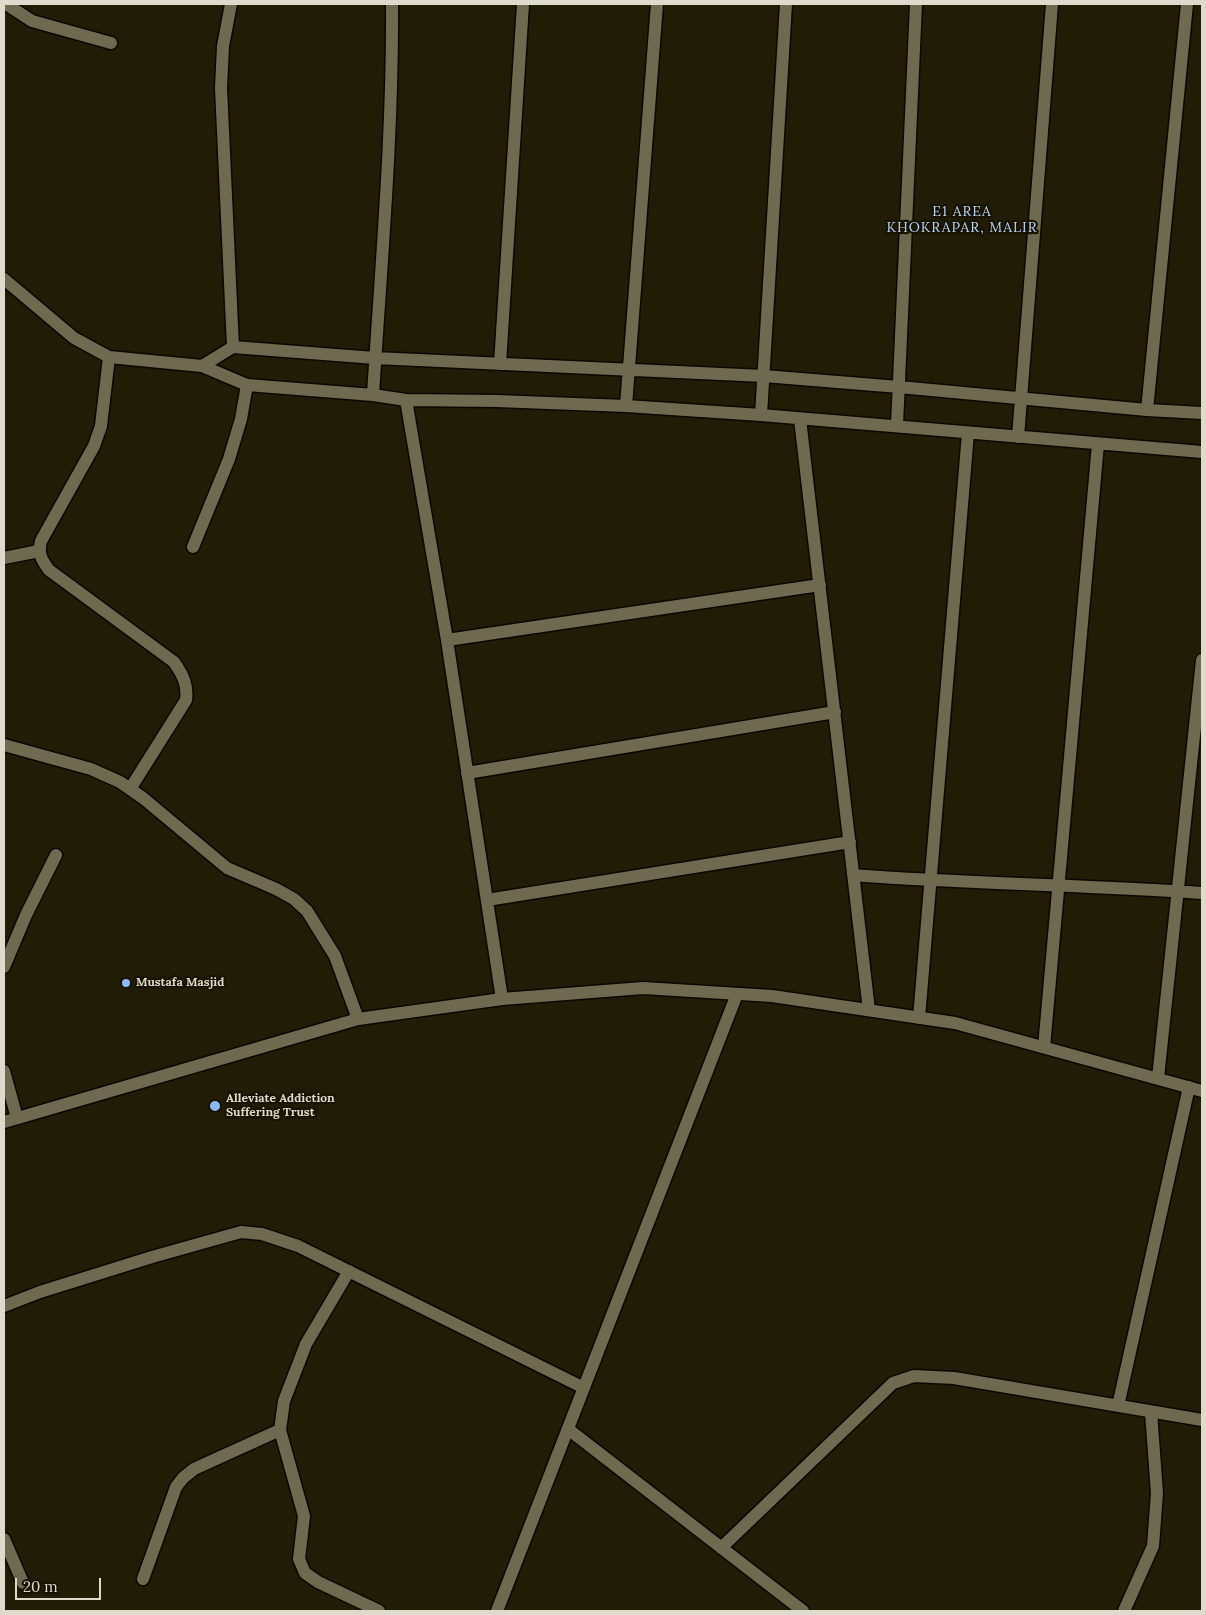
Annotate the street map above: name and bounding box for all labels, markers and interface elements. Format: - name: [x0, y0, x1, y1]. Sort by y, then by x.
- district label: E1 AREA KHOKRAPAR, MALIR: [884, 204, 1040, 236]
- place label: Mustafa Masjid: [136, 976, 224, 990]
- marker: Mustafa Masjid: [120, 977, 132, 989]
- place label: Alleviate Addiction Suffering Trust: [226, 1092, 335, 1120]
- marker: Alleviate Addiction Suffering Trust: [208, 1099, 222, 1113]
- scale bar: [18, 1568, 104, 1600]
- text: 20 m: [23, 1577, 58, 1596]

